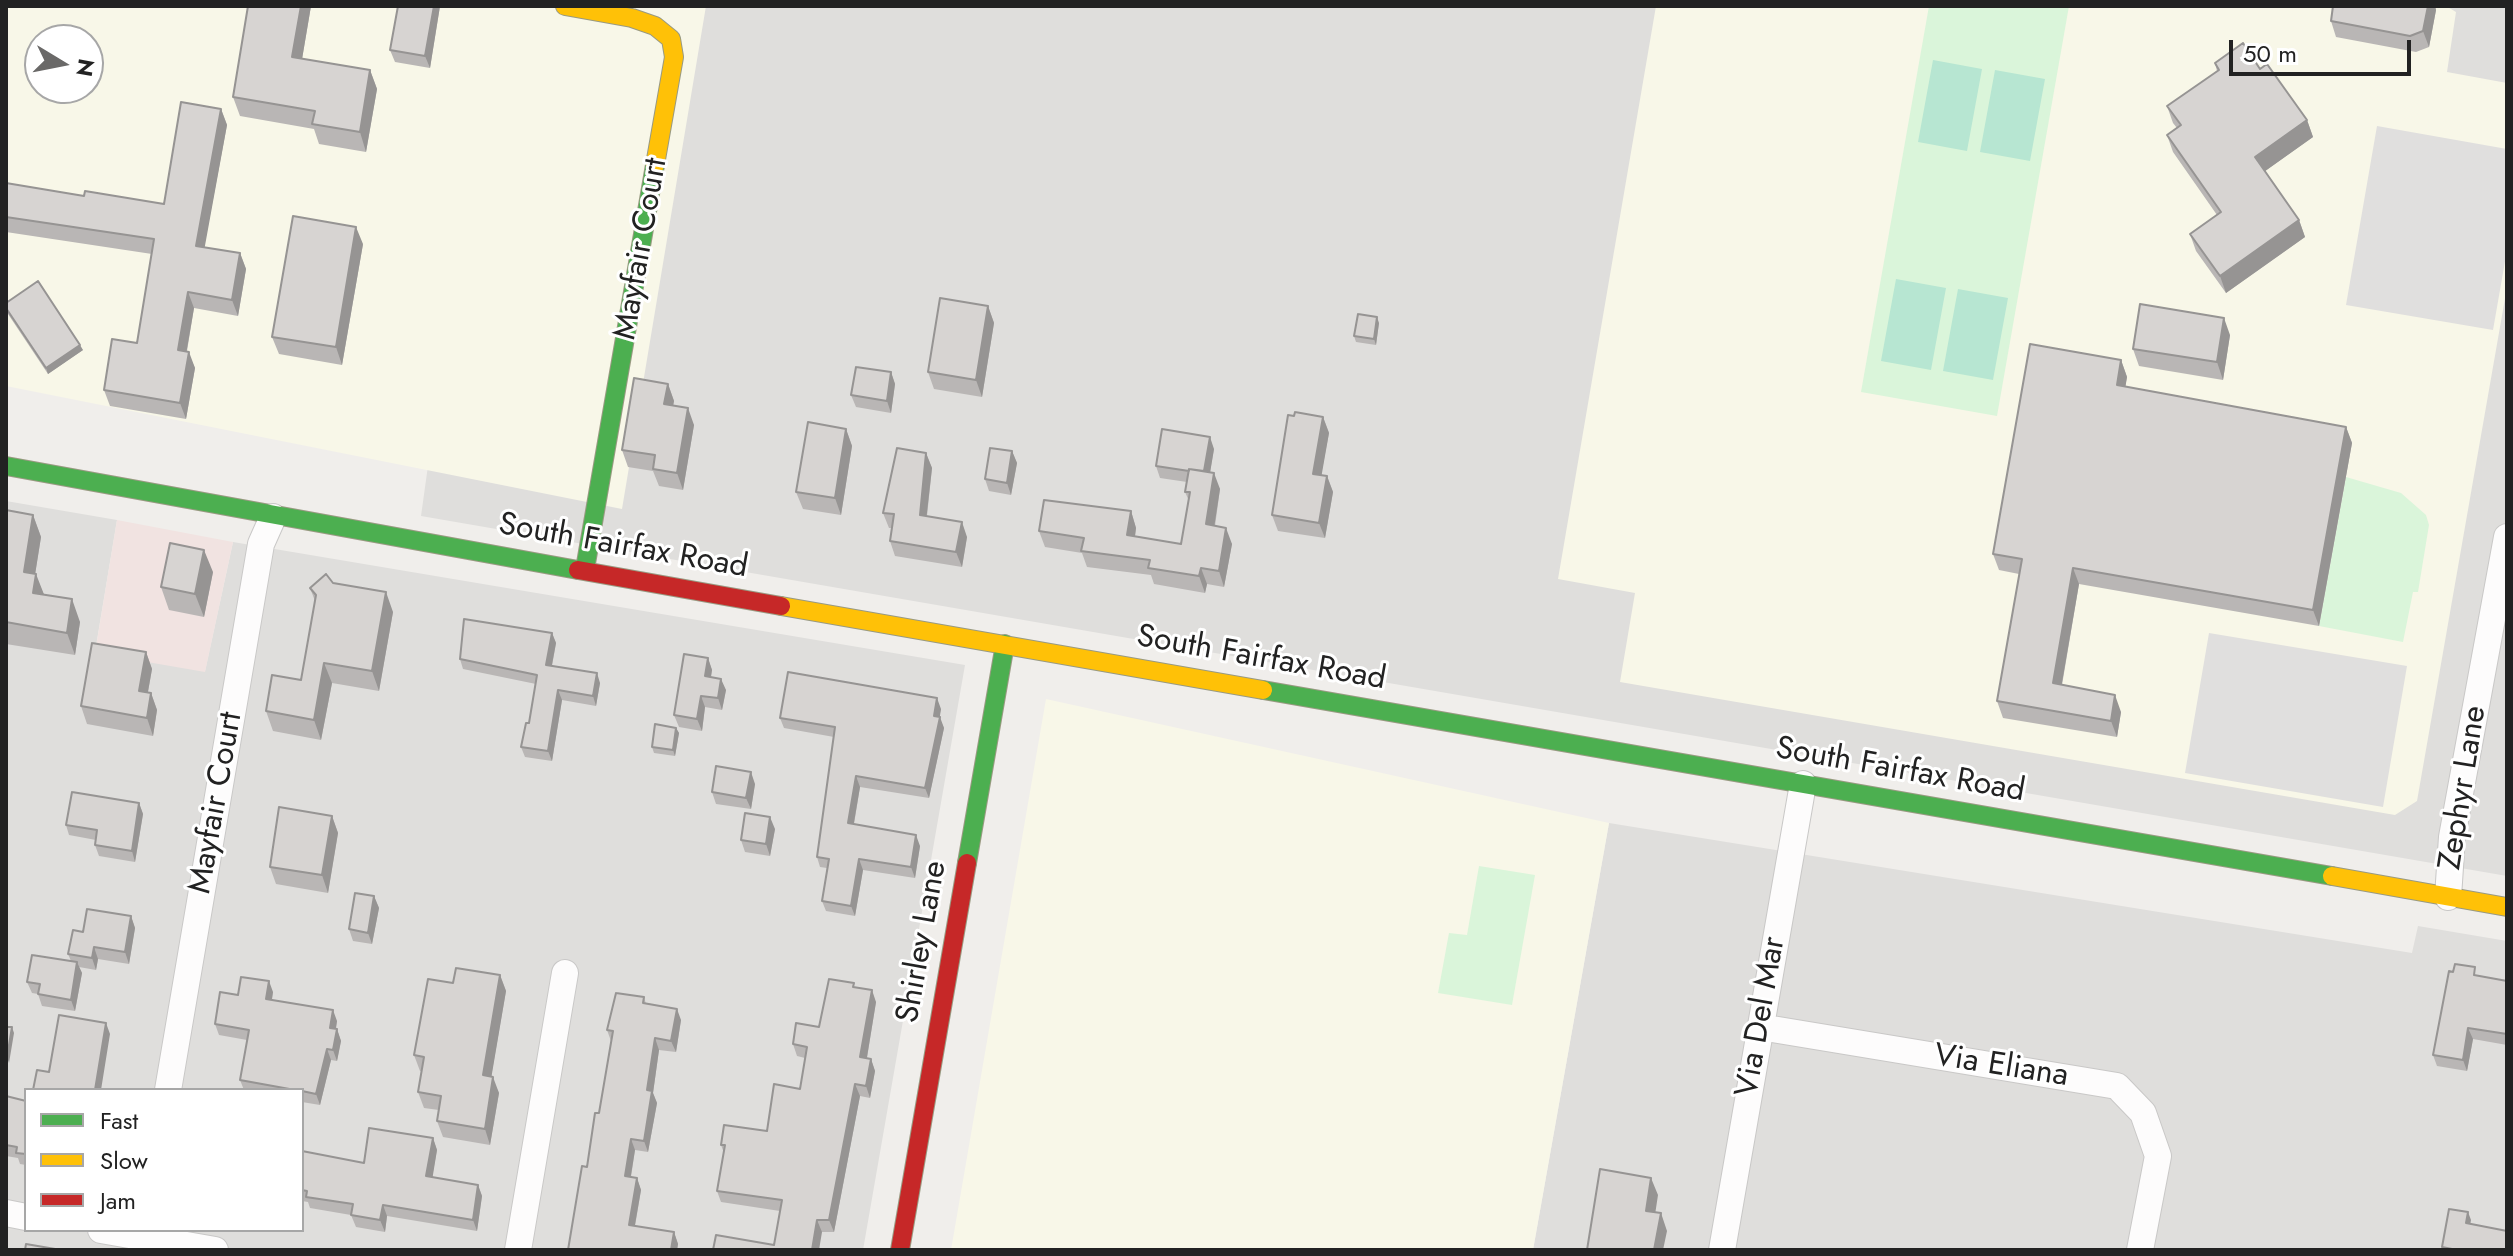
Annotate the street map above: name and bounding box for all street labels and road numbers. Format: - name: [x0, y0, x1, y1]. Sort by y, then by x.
- street label: Mayfair Court: [607, 155, 677, 343]
- street label: South Fairfax Road: [495, 506, 751, 588]
- street label: South Fairfax Road: [1133, 618, 1389, 700]
- street label: Zephyr Lane: [2432, 703, 2496, 873]
- street label: Mayfair Court: [182, 709, 252, 897]
- street label: South Fairfax Road: [1772, 730, 2028, 812]
- street label: Shirley Lane: [890, 858, 956, 1026]
- street label: Via Del Mar: [1729, 934, 1795, 1100]
- street label: Via Eliana: [1931, 1037, 2071, 1097]

